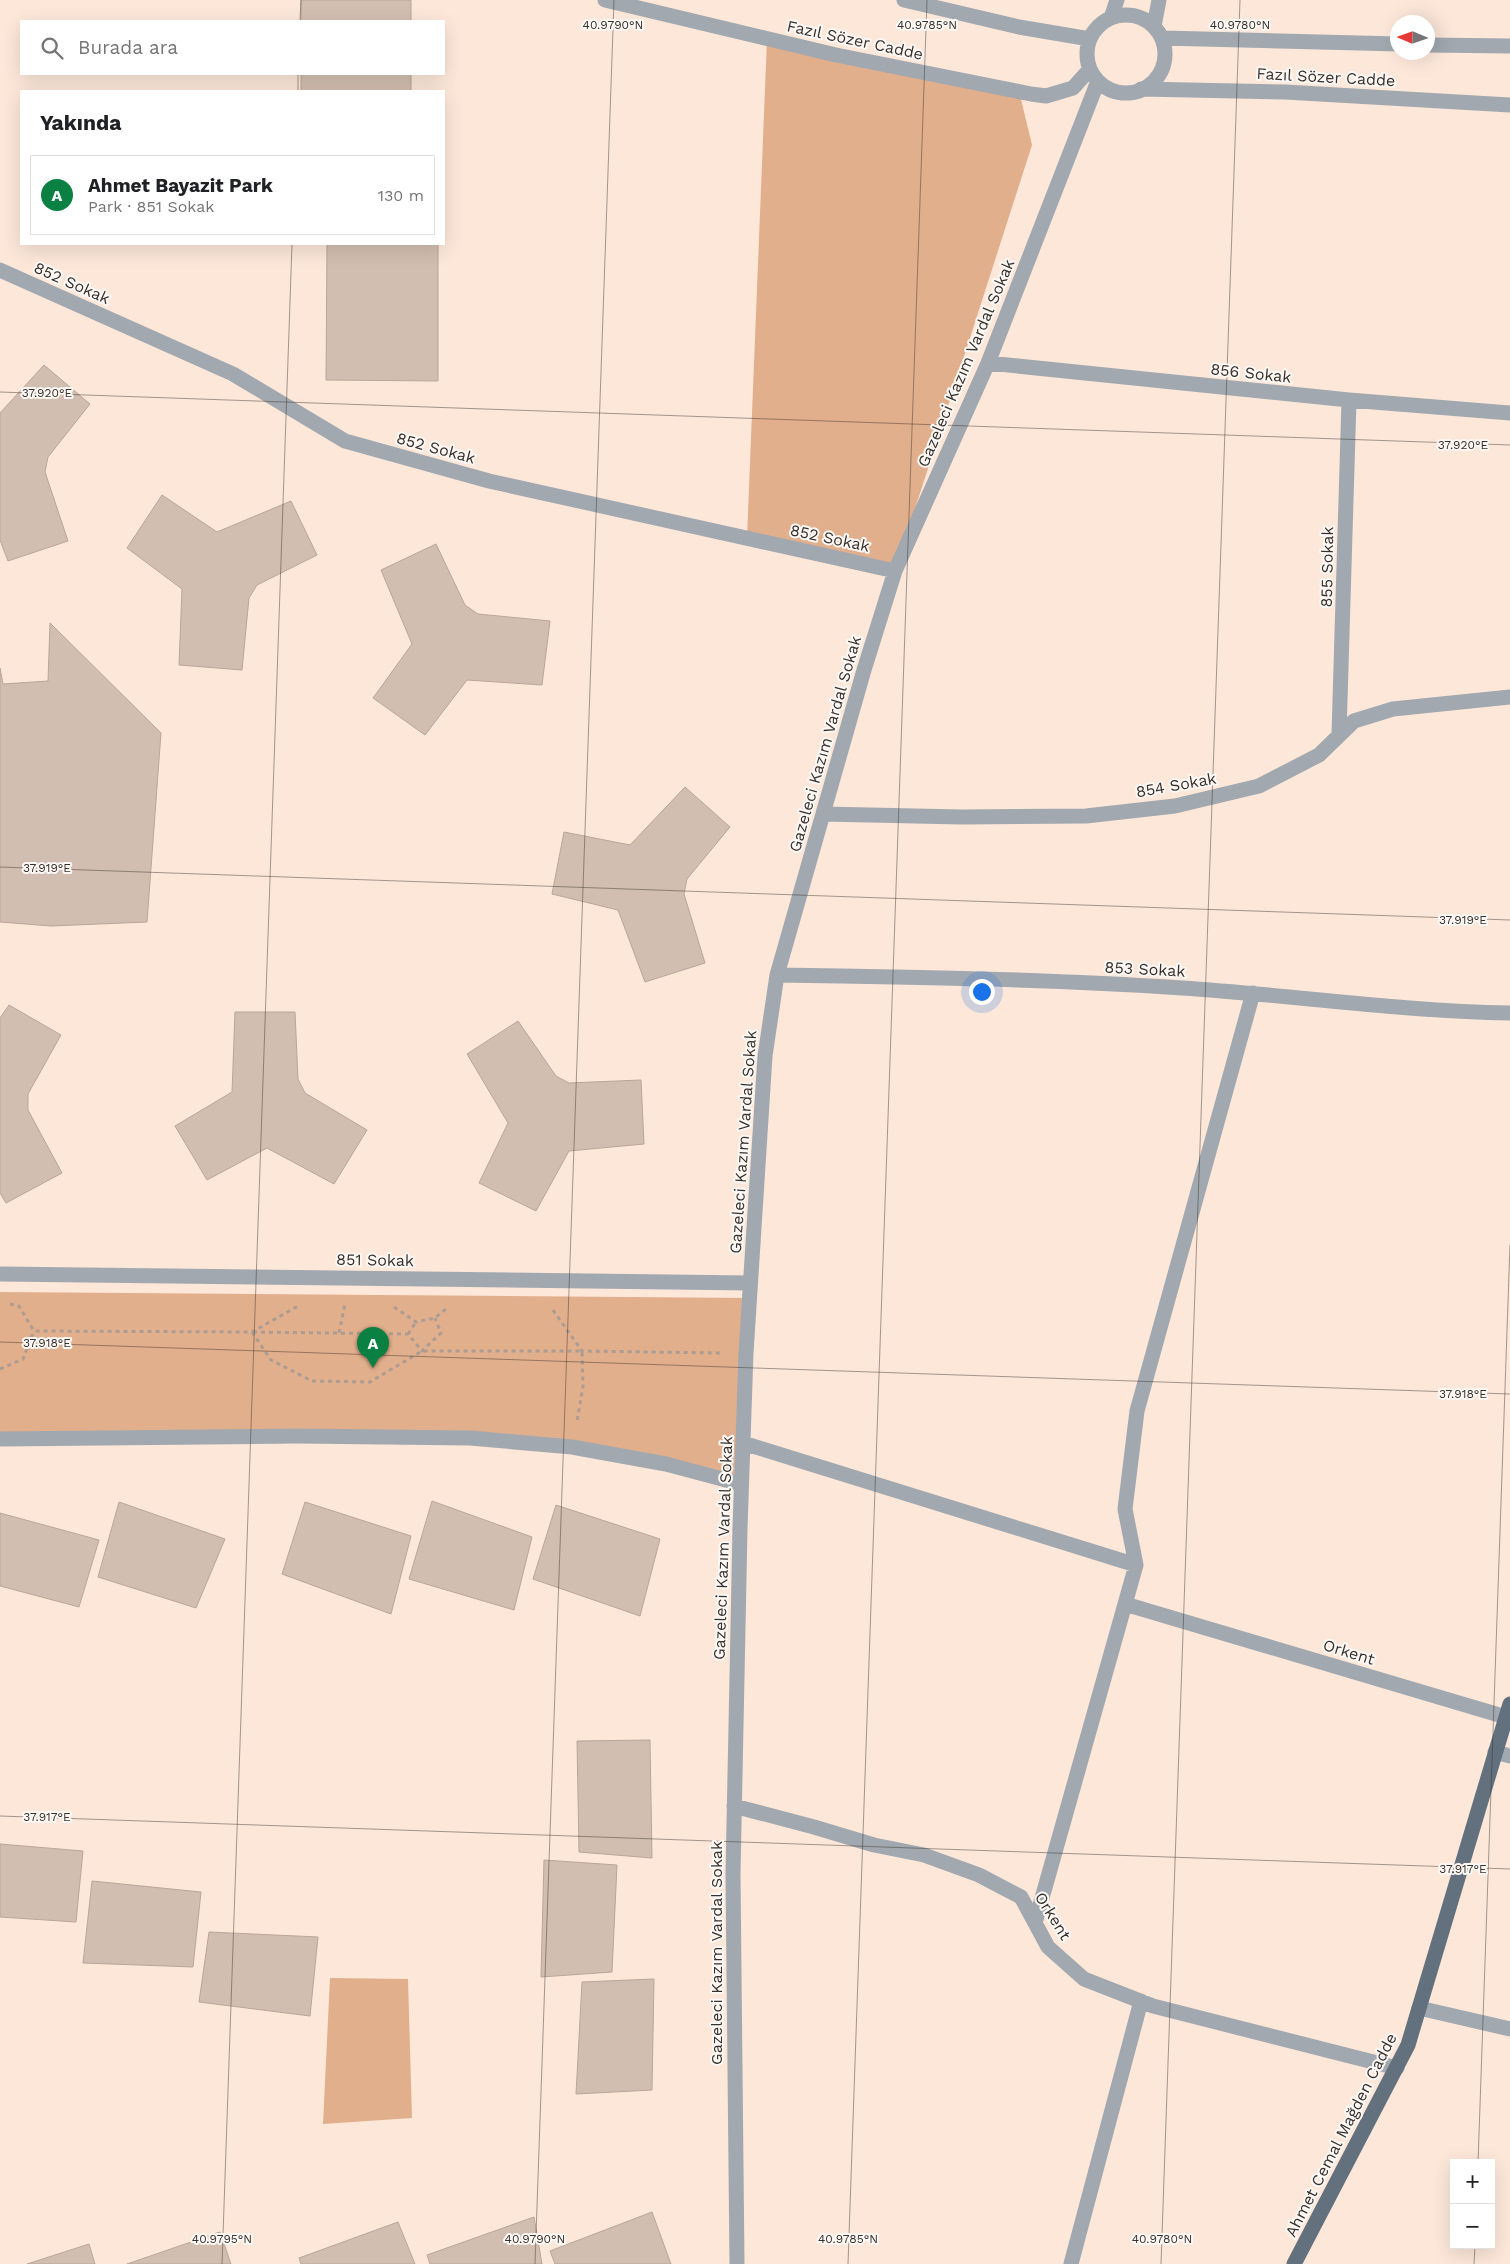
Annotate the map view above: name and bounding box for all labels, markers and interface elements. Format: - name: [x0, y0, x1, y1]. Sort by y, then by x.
- north arrow: [1390, 15, 1435, 60]
- street label: Fazıl Sözer Cadde: [785, 16, 925, 64]
- text: 40.9790°N: [583, 18, 643, 32]
- text: 40.9785°N: [897, 18, 957, 32]
- text: 40.9780°N: [1210, 18, 1270, 32]
- search box: [20, 20, 445, 75]
- icon: search: [38, 34, 66, 62]
- text: Burada ara: [78, 36, 178, 59]
- street label: Fazıl Sözer Cadde: [1256, 64, 1396, 90]
- text: Yakında: [40, 110, 121, 135]
- text: Ahmet Bayazit Park: [88, 174, 273, 197]
- text: A: [52, 186, 62, 205]
- text: 130 m: [378, 186, 424, 205]
- text: Park · 851 Sokak: [88, 197, 214, 216]
- street label: Gazeleci Kazım Vardal Sokak: [914, 256, 1018, 470]
- street label: 852 Sokak: [31, 258, 113, 308]
- street label: 856 Sokak: [1210, 359, 1292, 387]
- text: 37.920°E: [22, 386, 73, 400]
- street label: 852 Sokak: [394, 428, 478, 468]
- text: 37.920°E: [1438, 438, 1489, 452]
- street label: 852 Sokak: [788, 520, 872, 556]
- street label: 855 Sokak: [1317, 526, 1337, 608]
- street label: Gazeleci Kazım Vardal Sokak: [785, 634, 865, 854]
- street label: 854 Sokak: [1134, 769, 1218, 801]
- text: 37.919°E: [23, 861, 71, 875]
- text: 37.919°E: [1439, 913, 1487, 927]
- street label: 853 Sokak: [1104, 957, 1186, 981]
- your location: [969, 979, 995, 1005]
- street label: Gazeleci Kazım Vardal Sokak: [726, 1030, 760, 1254]
- street label: 851 Sokak: [336, 1250, 414, 1270]
- pin: A: [357, 1327, 389, 1368]
- text: 37.918°E: [23, 1336, 71, 1350]
- text: 37.918°E: [1439, 1387, 1487, 1401]
- street label: Gazeleci Kazım Vardal Sokak: [710, 1436, 736, 1660]
- street label: Orkent: [1321, 1635, 1377, 1669]
- text: 37.917°E: [23, 1810, 71, 1824]
- street label: Gazeleci Kazım Vardal Sokak: [707, 1841, 726, 2065]
- text: 37.917°E: [1439, 1862, 1487, 1876]
- street label: Orkent: [1031, 1889, 1075, 1944]
- street label: Ahmet Cemal Mağden Cadde: [1281, 2030, 1401, 2240]
- map controls: [1450, 2159, 1495, 2249]
- button: +: [1450, 2159, 1495, 2204]
- button: −: [1450, 2204, 1495, 2249]
- text: 40.9795°N: [192, 2232, 252, 2246]
- text: 40.9790°N: [505, 2232, 565, 2246]
- text: 40.9785°N: [818, 2232, 878, 2246]
- text: 40.9780°N: [1132, 2232, 1192, 2246]

